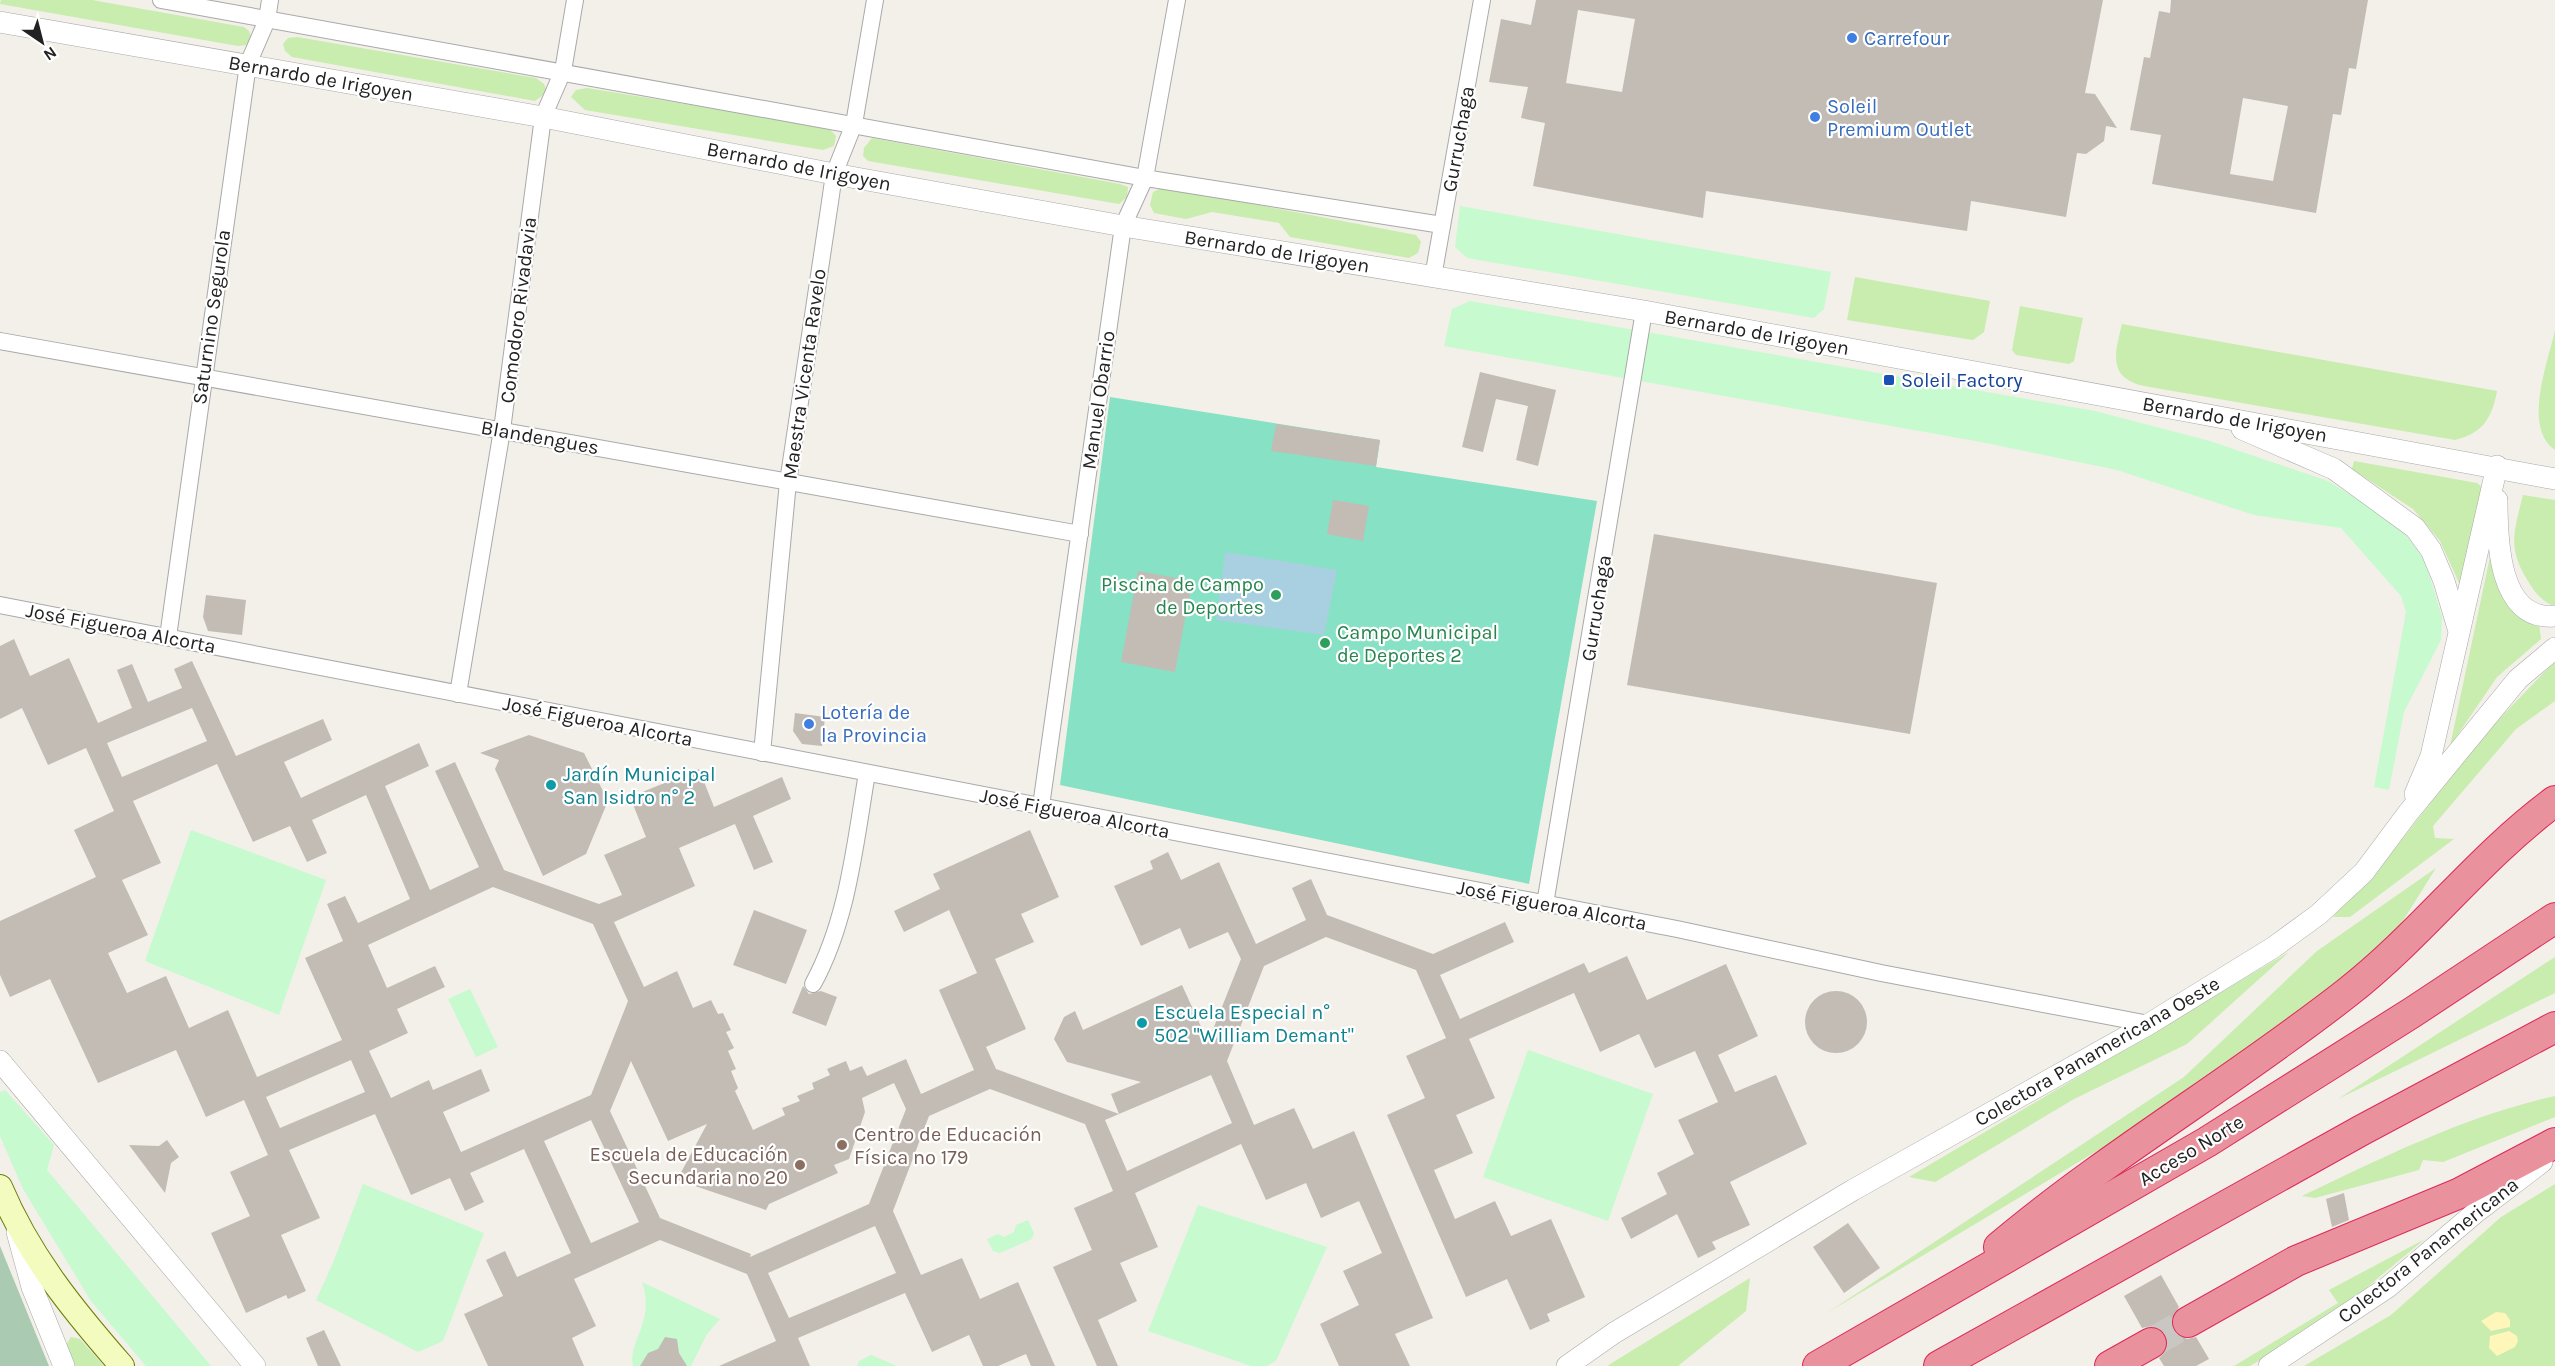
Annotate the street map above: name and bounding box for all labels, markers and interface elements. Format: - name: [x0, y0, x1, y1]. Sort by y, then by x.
- north arrow: [12, 12, 72, 72]
- place label: Carrefour: [1864, 27, 1950, 50]
- marker: Carrefour: [1845, 31, 1859, 45]
- text: N: [40, 43, 60, 65]
- street label: Bernardo de Irigoyen: [227, 51, 415, 106]
- street label: Gurruchaga: [1438, 84, 1479, 194]
- place label: Soleil Premium Outlet: [1827, 95, 1972, 141]
- marker: Soleil Premium Outlet: [1808, 110, 1822, 124]
- street label: Bernardo de Irigoyen: [705, 137, 893, 196]
- street label: Comodoro Rivadavia: [496, 216, 541, 405]
- street label: Bernardo de Irigoyen: [1183, 225, 1371, 278]
- street label: Saturnino Segurola: [188, 228, 235, 406]
- street label: Maestra Vicenta Ravelo: [778, 267, 831, 481]
- street label: Bernardo de Irigoyen: [1663, 305, 1851, 360]
- street label: Manuel Obarrio: [1077, 329, 1120, 471]
- place label: Soleil Factory: [1901, 369, 2023, 392]
- marker: Soleil Factory: [1882, 373, 1896, 387]
- street label: Bernardo de Irigoyen: [2141, 392, 2329, 447]
- street label: Blandengues: [479, 416, 601, 459]
- street label: Gurruchaga: [1577, 553, 1616, 663]
- place label: Piscina de Campo de Deportes: [1101, 573, 1264, 619]
- marker: Piscina de Campo de Deportes: [1269, 588, 1283, 602]
- street label: José Figueroa Alcorta: [24, 599, 218, 658]
- place label: Campo Municipal de Deportes 2: [1337, 621, 1498, 667]
- marker: Campo Municipal de Deportes 2: [1318, 636, 1332, 650]
- street label: José Figueroa Alcorta: [501, 692, 695, 751]
- place label: Lotería de la Provincia: [821, 701, 927, 747]
- marker: Lotería de la Provincia: [802, 717, 816, 731]
- place label: Jardín Municipal San Isidro n° 2: [563, 763, 716, 809]
- marker: Jardín Municipal San Isidro n° 2: [544, 778, 558, 792]
- street label: José Figueroa Alcorta: [978, 784, 1172, 843]
- street label: José Figueroa Alcorta: [1455, 876, 1649, 935]
- street label: Colectora Panamericana Oeste: [1971, 972, 2224, 1131]
- place label: Escuela Especial n° 502 "William Demant": [1154, 1001, 1354, 1047]
- marker: Escuela Especial n° 502 "William Demant": [1135, 1016, 1149, 1030]
- street label: Acceso Norte: [2135, 1110, 2248, 1191]
- place label: Centro de Educación Física nº 179: [854, 1123, 1042, 1169]
- marker: Centro de Educación Física nº 179: [835, 1138, 849, 1152]
- place label: Escuela de Educación Secundaria nº 20: [590, 1143, 788, 1189]
- marker: Escuela de Educación Secundaria nº 20: [793, 1158, 807, 1172]
- street label: Colectora Panamericana: [2334, 1173, 2523, 1328]

